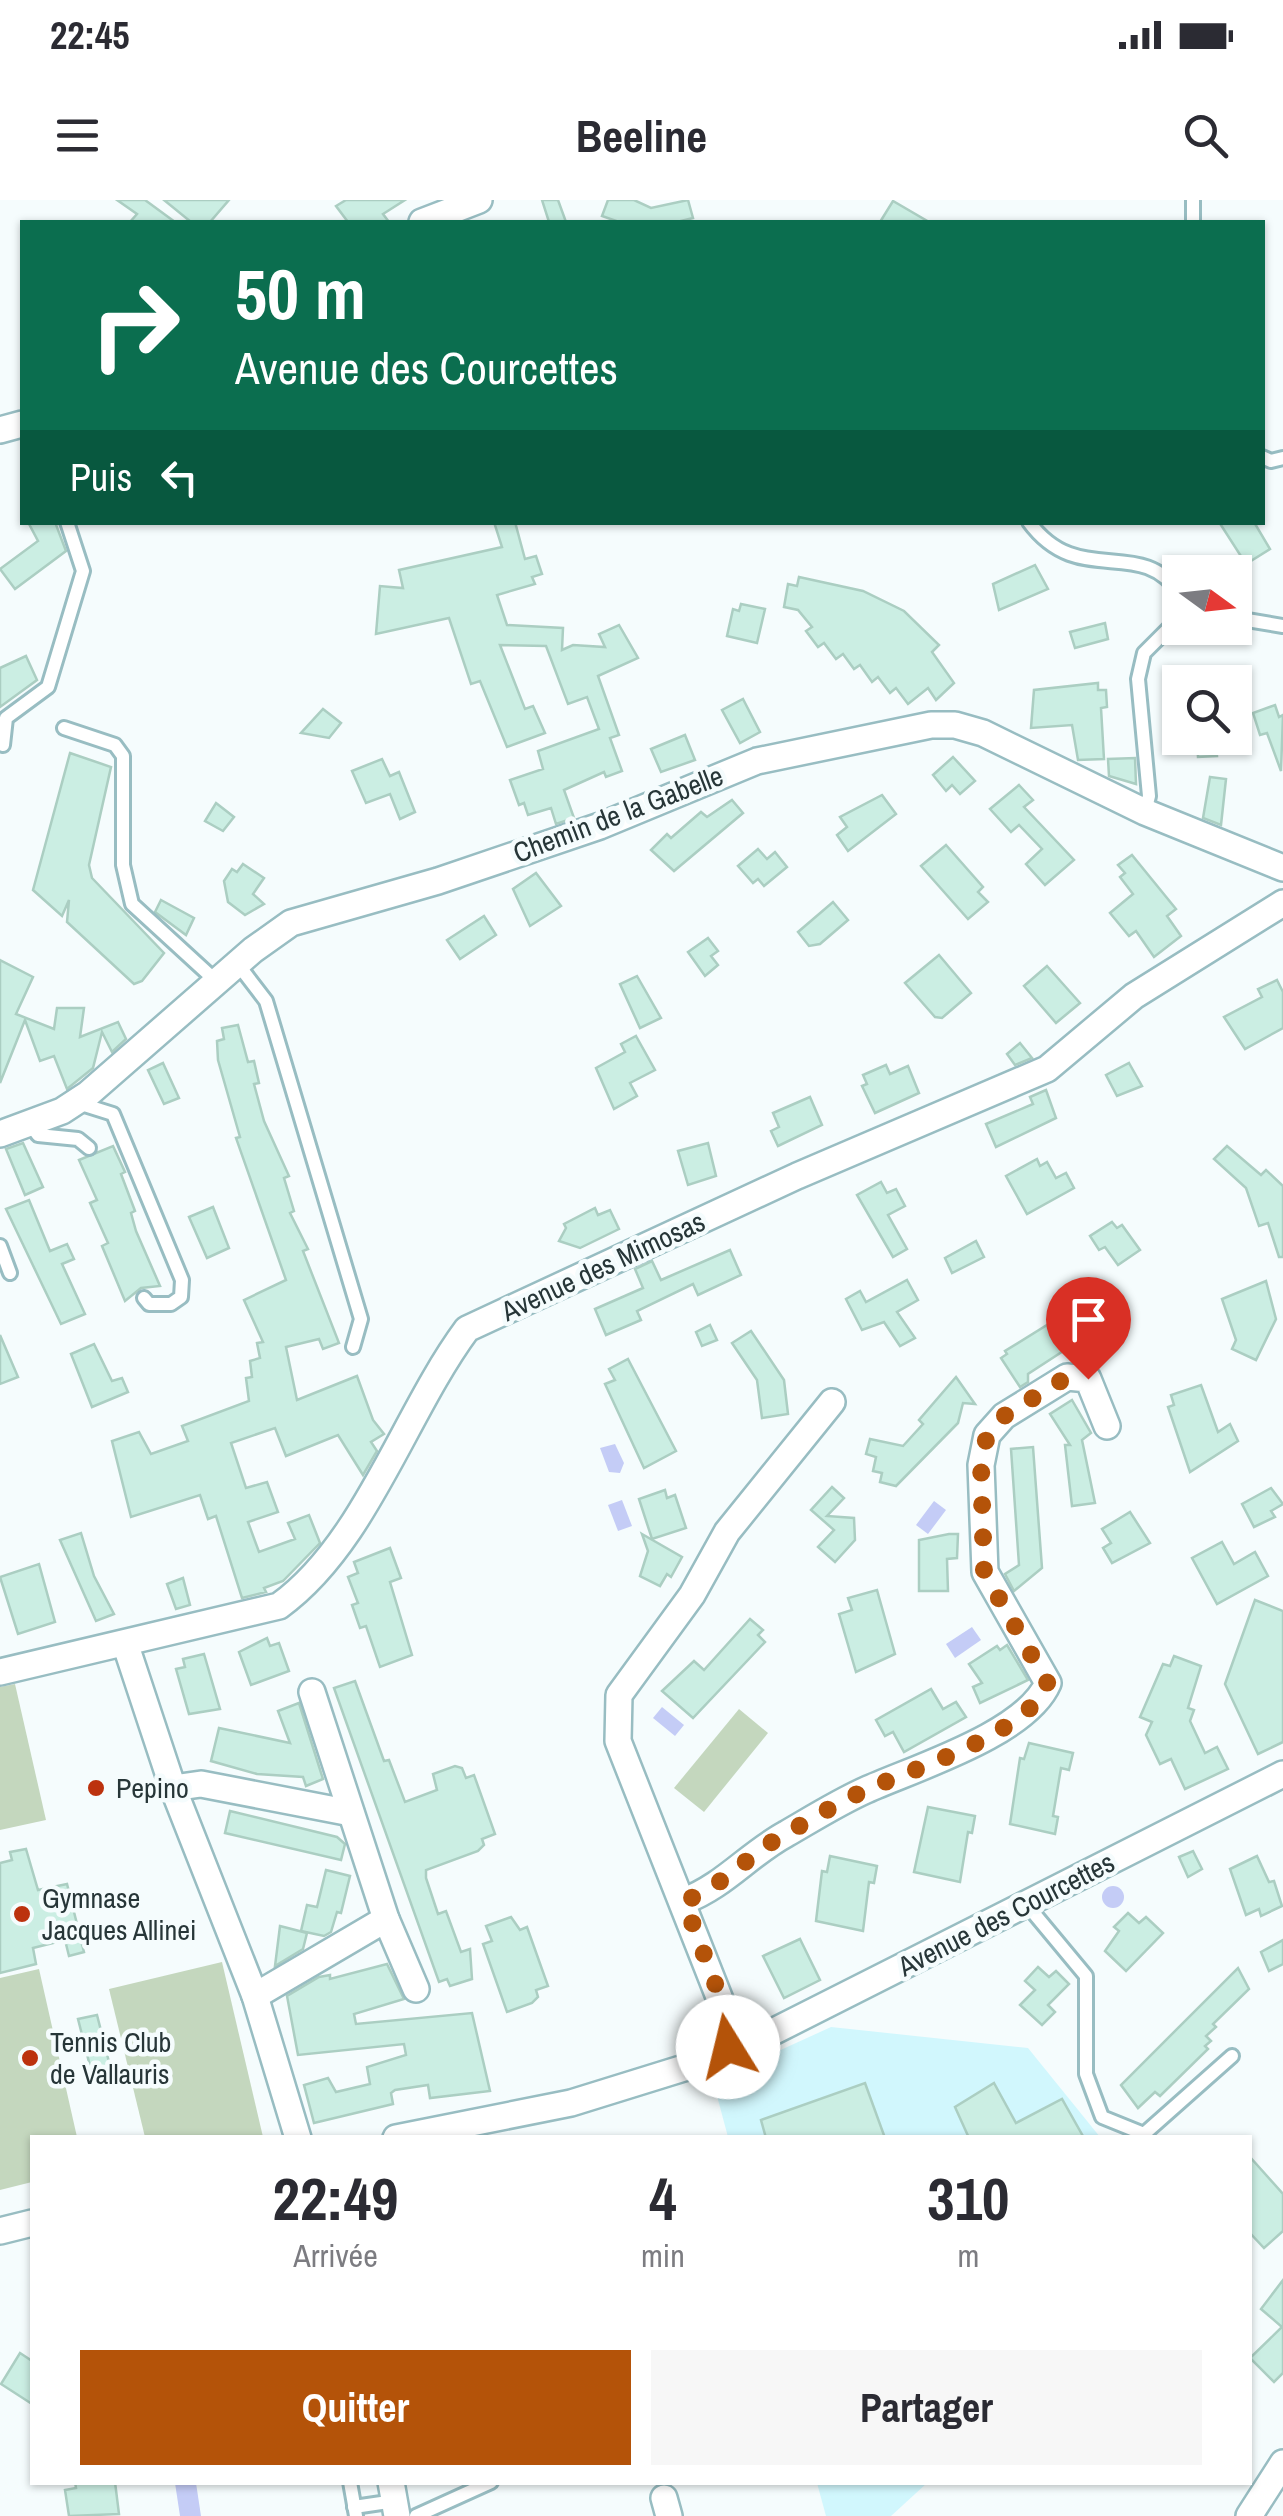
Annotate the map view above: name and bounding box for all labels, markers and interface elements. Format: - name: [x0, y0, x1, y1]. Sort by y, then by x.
- text: 22:45: [50, 10, 130, 61]
- text: Beeline: [576, 105, 707, 166]
- icon: menu: [50, 108, 105, 163]
- icon: search: [1178, 108, 1233, 163]
- text: 50 m: [235, 247, 366, 341]
- icon: right: [70, 260, 200, 390]
- text: Avenue des Courcettes: [235, 337, 618, 398]
- icon: left: [152, 450, 207, 505]
- text: Puis: [70, 452, 132, 503]
- north arrow: [1162, 555, 1252, 645]
- map controls: [1162, 555, 1252, 755]
- button: search: [1162, 665, 1252, 755]
- street label: Chemin de la Gabelle: [508, 756, 728, 872]
- street label: Avenue des Mimosas: [494, 1202, 711, 1330]
- pin: [1046, 1277, 1131, 1380]
- icon: arrive: [1061, 1292, 1116, 1347]
- place label: Pepino: [116, 1769, 189, 1807]
- marker: Pepino: [85, 1777, 107, 1799]
- street label: Avenue des Courcettes: [890, 1843, 1121, 1985]
- place label: Gymnase Jacques Allinei: [42, 1879, 196, 1949]
- marker: Gymnase Jacques Allinei: [11, 1903, 33, 1925]
- position arrow: [676, 1995, 780, 2099]
- place label: Tennis Club de Vallauris: [50, 2023, 171, 2093]
- marker: Tennis Club de Vallauris: [19, 2047, 41, 2069]
- text: 22:49: [273, 2158, 398, 2239]
- text: 4: [649, 2158, 677, 2239]
- text: 310: [927, 2158, 1009, 2239]
- text: Arrivée: [293, 2234, 378, 2277]
- text: min: [641, 2234, 685, 2277]
- text: m: [957, 2234, 979, 2277]
- button: Quitter: [80, 2350, 631, 2465]
- button: Partager: [651, 2350, 1202, 2465]

